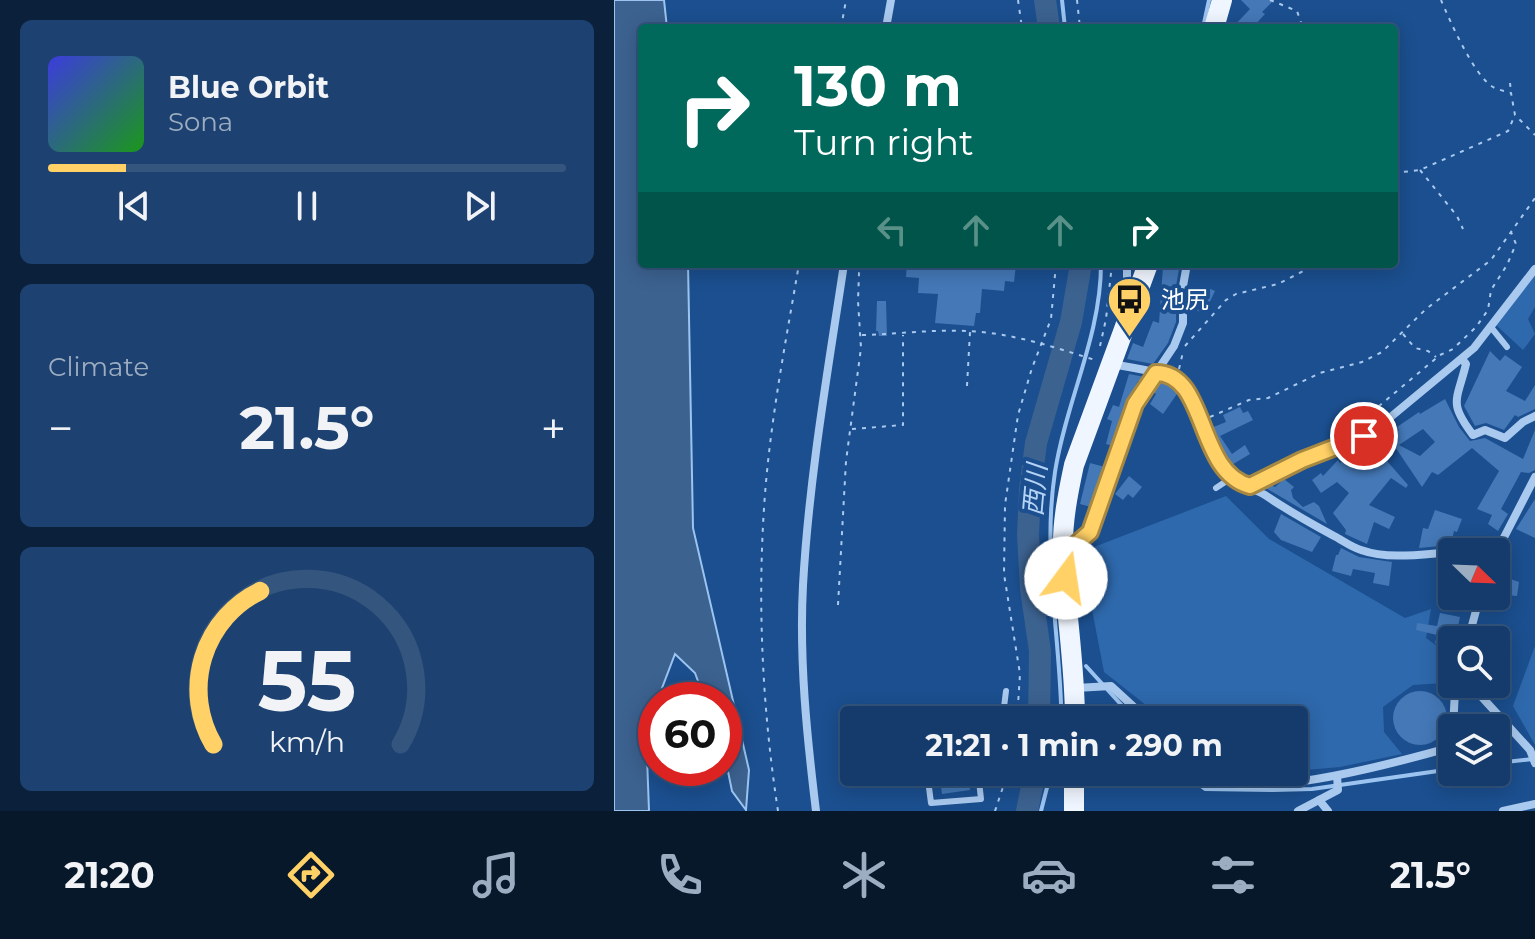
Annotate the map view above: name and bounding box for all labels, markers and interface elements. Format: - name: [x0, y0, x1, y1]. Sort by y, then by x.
- text: 130 m: [794, 52, 962, 120]
- icon: right: [662, 56, 766, 160]
- text: Blue Orbit: [168, 69, 329, 106]
- text: Sona: [168, 106, 233, 138]
- text: Turn right: [794, 120, 974, 164]
- icon: previous: [112, 184, 156, 228]
- icon: pause: [285, 184, 329, 228]
- icon: next: [458, 184, 502, 228]
- icon: left: [870, 208, 914, 252]
- icon: ahead: [954, 208, 998, 252]
- icon: ahead: [1038, 208, 1082, 252]
- icon: right: [1122, 208, 1166, 252]
- bus stop icon: 池尻: [1106, 276, 1154, 339]
- place label: 池尻: [1161, 285, 1209, 314]
- text: Climate: [48, 351, 149, 383]
- text: 21.5°: [239, 391, 375, 464]
- text: −: [48, 401, 73, 455]
- text: +: [541, 401, 566, 455]
- pin: [1330, 402, 1398, 470]
- icon: arrive: [1342, 414, 1386, 458]
- water label: 西川: [1017, 460, 1053, 517]
- position arrow: [1024, 536, 1108, 620]
- north arrow: [1438, 538, 1510, 610]
- map controls: [1438, 538, 1510, 786]
- button: search: [1438, 626, 1510, 698]
- text: 55: [258, 630, 356, 732]
- speed limit sign: 60: [638, 682, 742, 786]
- button: layers: [1438, 714, 1510, 786]
- text: km/h: [269, 724, 345, 759]
- text: 21:21 · 1 min · 290 m: [925, 727, 1223, 764]
- icon: directions: [283, 847, 339, 903]
- icon: music: [468, 847, 524, 903]
- icon: phone: [652, 847, 708, 903]
- icon: climate: [836, 847, 892, 903]
- icon: car: [1021, 847, 1077, 903]
- icon: filters: [1205, 847, 1261, 903]
- text: 21:20: [64, 853, 155, 897]
- text: 21.5°: [1390, 853, 1471, 897]

